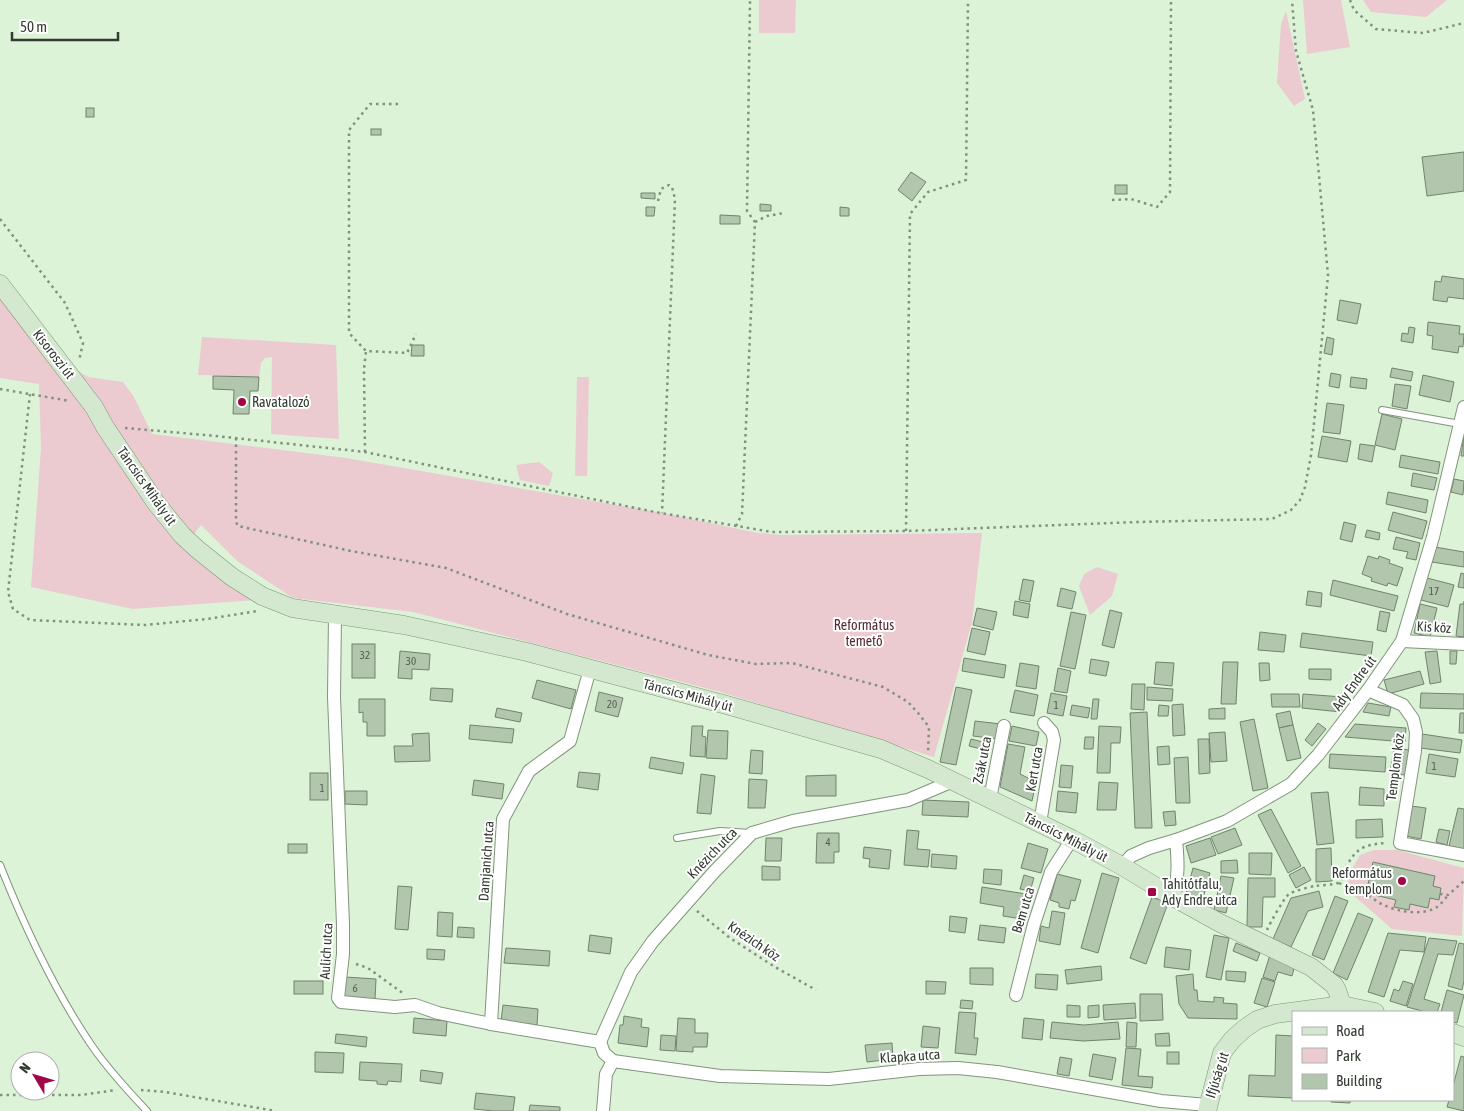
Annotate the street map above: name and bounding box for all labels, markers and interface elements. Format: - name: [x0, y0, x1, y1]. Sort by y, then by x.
- scale bar: [12, 10, 119, 42]
- text: 50 m: [20, 18, 47, 35]
- street label: Kisoroszi út: [30, 326, 78, 382]
- place label: Ravatalozó: [252, 394, 310, 410]
- marker: Ravatalozó: [236, 396, 248, 408]
- street label: Táncsics Mihály út: [114, 444, 180, 528]
- house number: 17: [1429, 585, 1439, 597]
- park label: Református temető: [834, 617, 894, 649]
- street label: Kis köz: [1416, 618, 1452, 636]
- house number: 32: [360, 649, 370, 661]
- street label: Ady Endre út: [1329, 652, 1379, 714]
- house number: 30: [406, 655, 416, 667]
- street label: Táncsics Mihály út: [642, 675, 734, 715]
- house number: 20: [607, 698, 617, 710]
- house number: 1: [1053, 699, 1059, 711]
- street label: Templom köz: [1383, 732, 1407, 802]
- street label: Zsák utca: [970, 735, 994, 785]
- street label: Kert utca: [1022, 745, 1046, 793]
- house number: 1: [1431, 760, 1437, 772]
- house number: 1: [319, 782, 325, 794]
- street label: Táncsics Mihály út: [1021, 809, 1111, 865]
- street label: Damjanich utca: [475, 820, 497, 902]
- street label: Knézich utca: [684, 824, 740, 882]
- house number: 4: [825, 836, 831, 848]
- place label: Református templom: [1332, 865, 1392, 897]
- marker: Református templom: [1396, 875, 1408, 887]
- place label: Tahitótfalu, Ady Endre utca: [1162, 876, 1237, 908]
- street label: Bem utca: [1008, 885, 1038, 935]
- marker: Tahitótfalu, Ady Endre utca: [1146, 886, 1158, 898]
- street label: Knézich köz: [725, 918, 783, 964]
- street label: Aulich utca: [317, 922, 335, 980]
- house number: 6: [352, 982, 358, 994]
- legend: [1292, 1011, 1454, 1101]
- text: Road: [1336, 1022, 1365, 1039]
- street label: Klapka utca: [879, 1046, 941, 1066]
- text: Park: [1336, 1047, 1361, 1064]
- street label: Ifjúság út: [1202, 1050, 1232, 1100]
- north arrow: [10, 1051, 60, 1101]
- text: N: [16, 1060, 34, 1076]
- text: Building: [1336, 1072, 1382, 1089]

